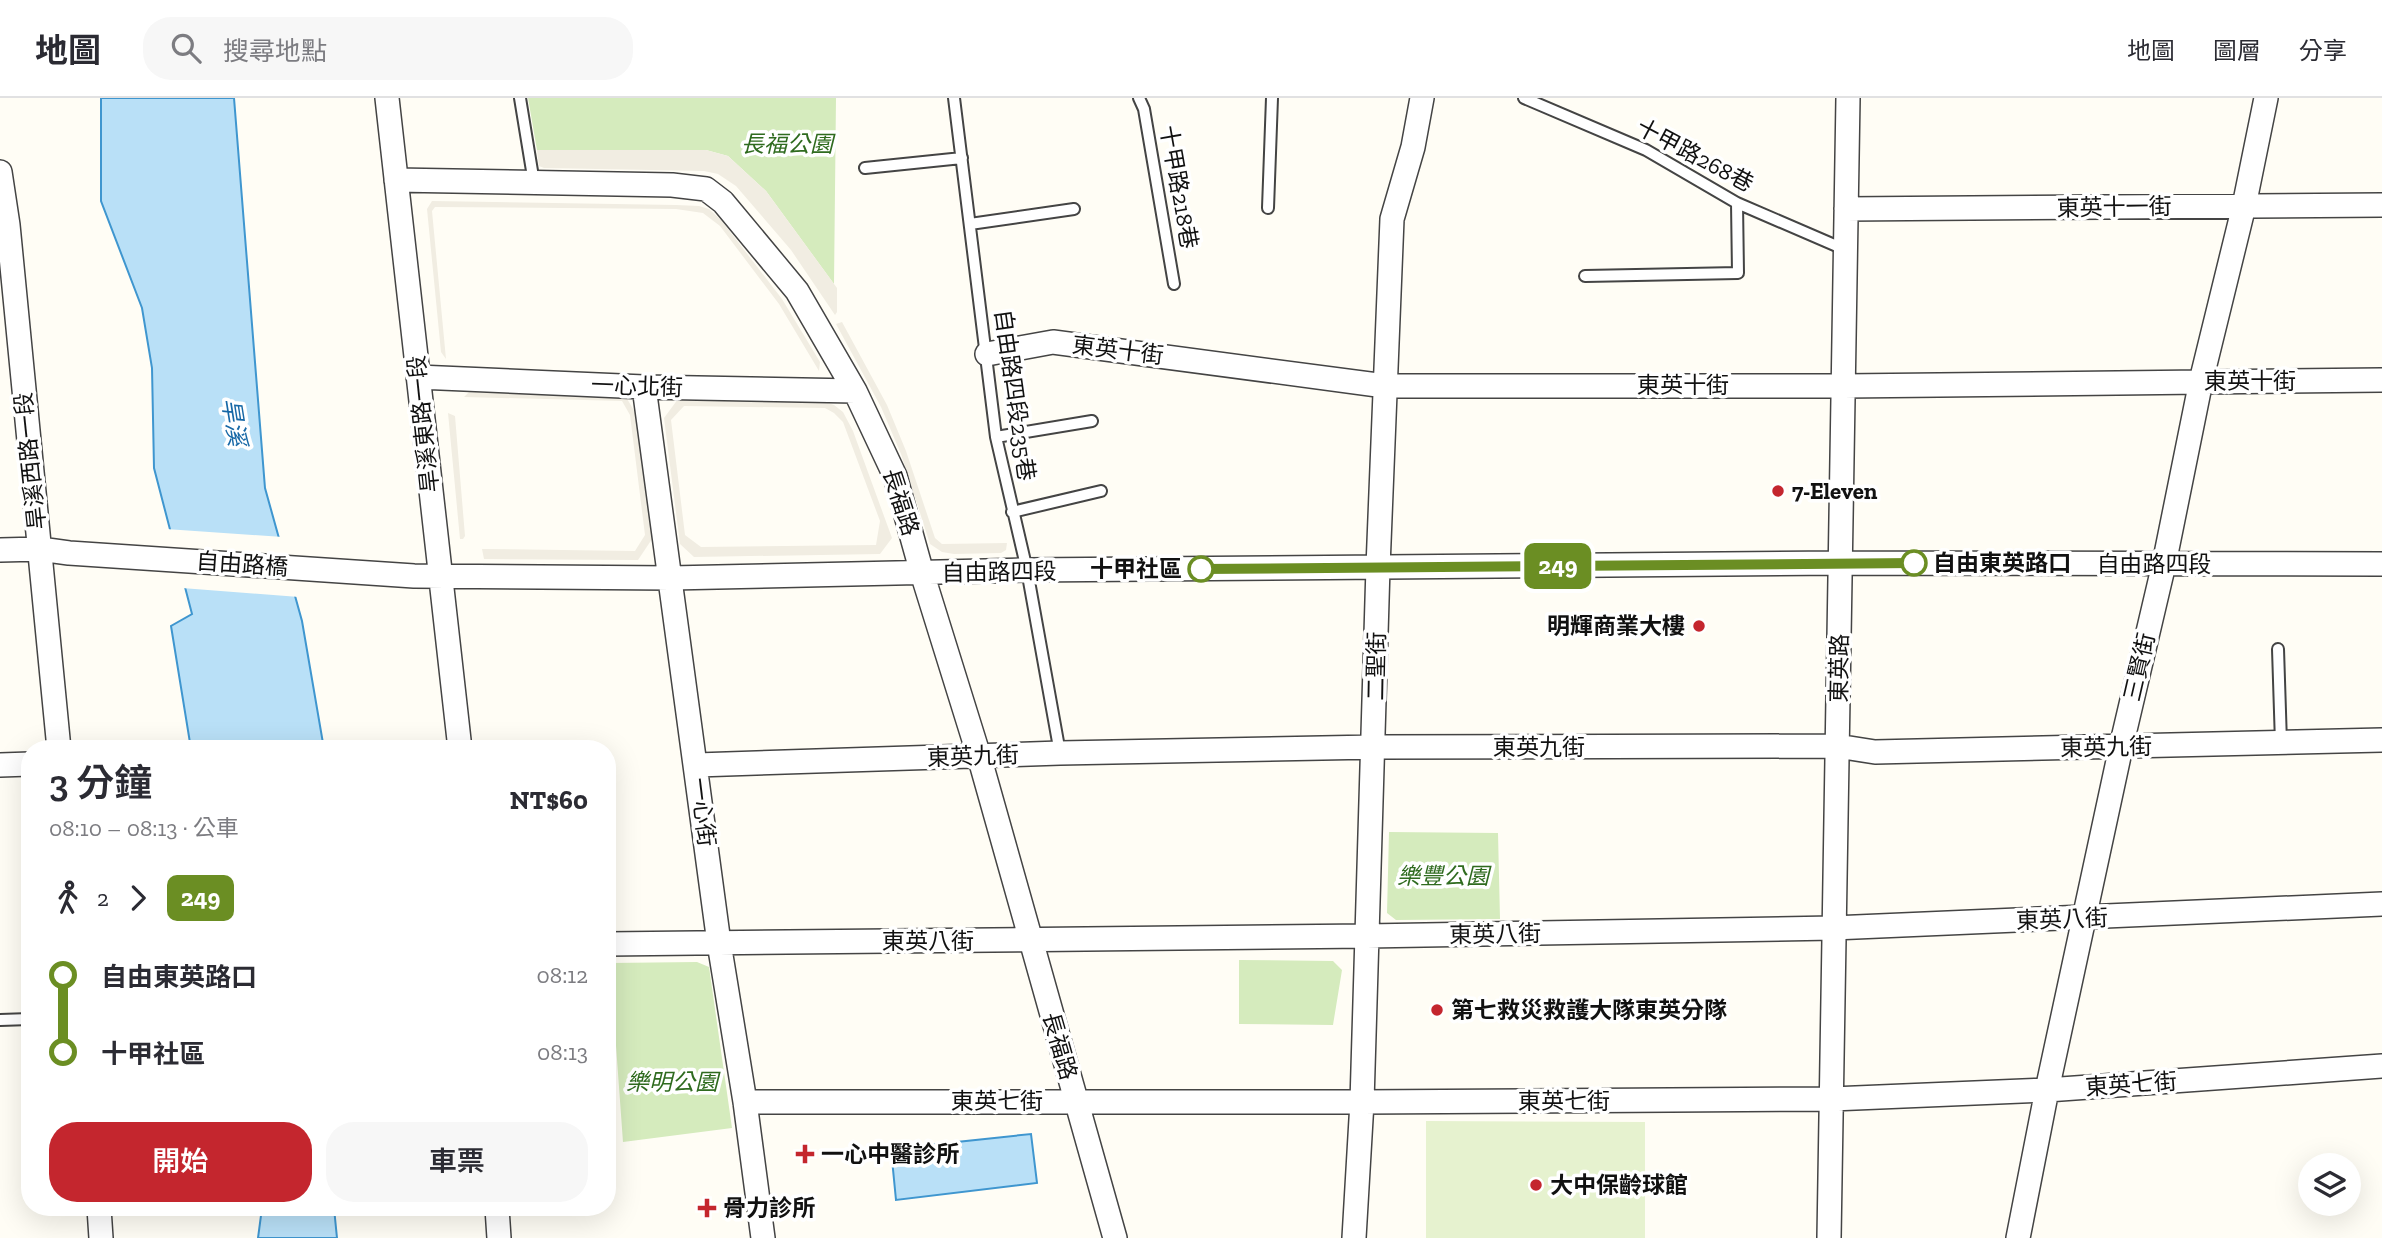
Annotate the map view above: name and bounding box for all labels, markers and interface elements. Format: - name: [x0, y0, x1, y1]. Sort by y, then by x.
- search box: [143, 17, 633, 80]
- icon: search: [167, 29, 205, 67]
- text: 地圖: [35, 31, 101, 70]
- text: 搜尋地點: [223, 35, 327, 67]
- text: 地圖: [2127, 36, 2175, 65]
- text: 圖層: [2213, 36, 2261, 65]
- text: 分享: [2299, 36, 2347, 65]
- street label: 十甲路268巷: [1632, 112, 1758, 198]
- street label: 十甲路218巷: [1154, 123, 1204, 251]
- park label: 長福公園: [741, 130, 836, 158]
- street label: 東英十一街: [2056, 192, 2172, 222]
- street label: 自由路四段235巷: [989, 307, 1041, 483]
- street label: 東英十街: [1071, 330, 1165, 370]
- street label: 旱溪東路一段: [402, 354, 444, 494]
- street label: 東英十街: [2204, 367, 2296, 395]
- street label: 一心北街: [591, 370, 683, 402]
- street label: 東英十街: [1637, 371, 1729, 399]
- street label: 旱溪西路一段: [9, 391, 51, 531]
- water label: 旱溪: [216, 396, 253, 451]
- street label: 長福路: [877, 465, 925, 539]
- place label: 7-Eleven: [1792, 477, 1878, 505]
- marker: 7-Eleven: [1770, 483, 1786, 499]
- line badge: 249: [1518, 543, 1598, 589]
- street label: 自由路橋: [195, 547, 289, 581]
- place label: 自由東英路口: [1933, 549, 2071, 577]
- marker: 自由東英路口: [1901, 550, 1927, 576]
- street label: 自由路四段: [2097, 550, 2212, 578]
- text: 249: [1538, 551, 1578, 580]
- place label: 十甲社區: [1090, 555, 1182, 583]
- marker: 十甲社區: [1188, 556, 1214, 582]
- street label: 自由路四段: [941, 557, 1057, 587]
- place label: 明輝商業大樓: [1547, 612, 1685, 640]
- marker: 明輝商業大樓: [1691, 618, 1707, 634]
- street label: 三賢街: [2118, 630, 2160, 704]
- street label: 二聖街: [1361, 631, 1391, 701]
- street label: 東英路: [1824, 633, 1854, 703]
- street label: 東英九街: [2060, 732, 2152, 762]
- street label: 東英九街: [1493, 733, 1585, 761]
- street label: 東英九街: [927, 740, 1019, 772]
- text: 3 分鐘: [49, 760, 152, 806]
- street label: 一心街: [685, 776, 721, 848]
- text: NT$60: [510, 784, 588, 816]
- text: 08:10 – 08:13 · 公車: [49, 814, 239, 842]
- park label: 樂豐公園: [1397, 862, 1492, 890]
- icon: walk: [49, 879, 87, 917]
- icon: forward: [119, 879, 157, 917]
- text: 249: [181, 883, 220, 912]
- text: 2: [97, 884, 109, 912]
- street label: 東英八街: [2016, 903, 2108, 935]
- street label: 東英八街: [1449, 919, 1541, 949]
- street label: 東英八街: [882, 927, 974, 955]
- text: 自由東英路口: [101, 961, 257, 993]
- text: 08:12: [537, 961, 588, 989]
- place label: 第七救災救護大隊東英分隊: [1451, 996, 1727, 1024]
- marker: 第七救災救護大隊東英分隊: [1429, 1002, 1445, 1018]
- street label: 長福路: [1037, 1009, 1083, 1083]
- text: 十甲社區: [101, 1038, 205, 1070]
- text: 08:13: [537, 1038, 588, 1066]
- street label: 東英七街: [2084, 1067, 2178, 1101]
- park label: 樂明公園: [626, 1068, 721, 1096]
- street label: 東英七街: [951, 1087, 1043, 1115]
- street label: 東英七街: [1518, 1087, 1610, 1115]
- button: 開始: [49, 1122, 312, 1202]
- button: 車票: [326, 1122, 588, 1202]
- place label: 一心中醫診所: [821, 1140, 959, 1168]
- marker: 一心中醫診所: [795, 1144, 815, 1164]
- map controls: [2298, 1153, 2361, 1216]
- button: layers: [2298, 1153, 2361, 1216]
- place label: 大中保齡球館: [1550, 1171, 1688, 1199]
- marker: 大中保齡球館: [1528, 1177, 1544, 1193]
- place label: 骨力診所: [723, 1194, 815, 1222]
- marker: 骨力診所: [697, 1198, 717, 1218]

